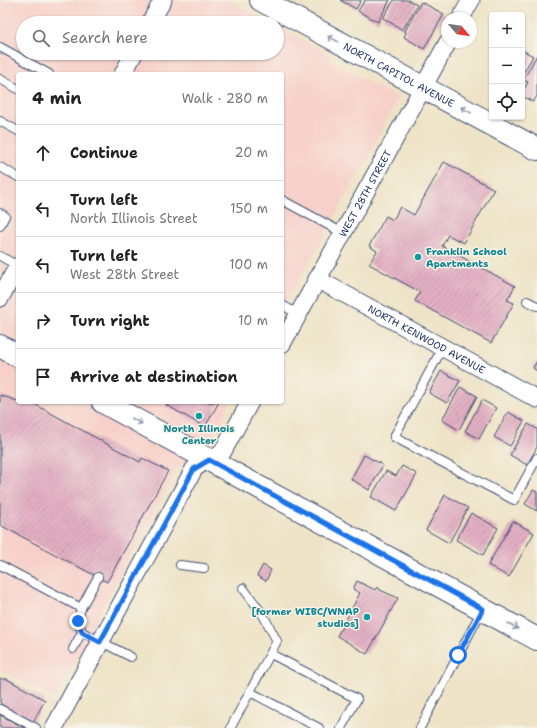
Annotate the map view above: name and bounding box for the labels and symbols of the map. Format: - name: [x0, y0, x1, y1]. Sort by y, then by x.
- north arrow: [441, 12, 477, 48]
- one-way arrow: [328, 34, 340, 42]
- street label: NORTH CAPITOL AVENUE: [341, 40, 457, 110]
- one-way arrow: [460, 106, 472, 114]
- street label: WEST 28TH STREET: [336, 148, 394, 239]
- place label: Franklin School Apartments: [426, 245, 507, 270]
- marker: Franklin School Apartments: [413, 252, 423, 262]
- street label: NORTH KENWOOD AVENUE: [365, 302, 488, 377]
- marker: North Illinois Center: [194, 411, 204, 421]
- one-way arrow: [131, 417, 143, 425]
- place label: North Illinois Center: [163, 422, 235, 447]
- place label: [former WIBC/WNAP studios]: [252, 605, 359, 630]
- route end: [69, 612, 87, 630]
- marker: [former WIBC/WNAP studios]: [362, 612, 372, 622]
- one-way arrow: [507, 622, 519, 630]
- route start: [449, 646, 467, 664]

